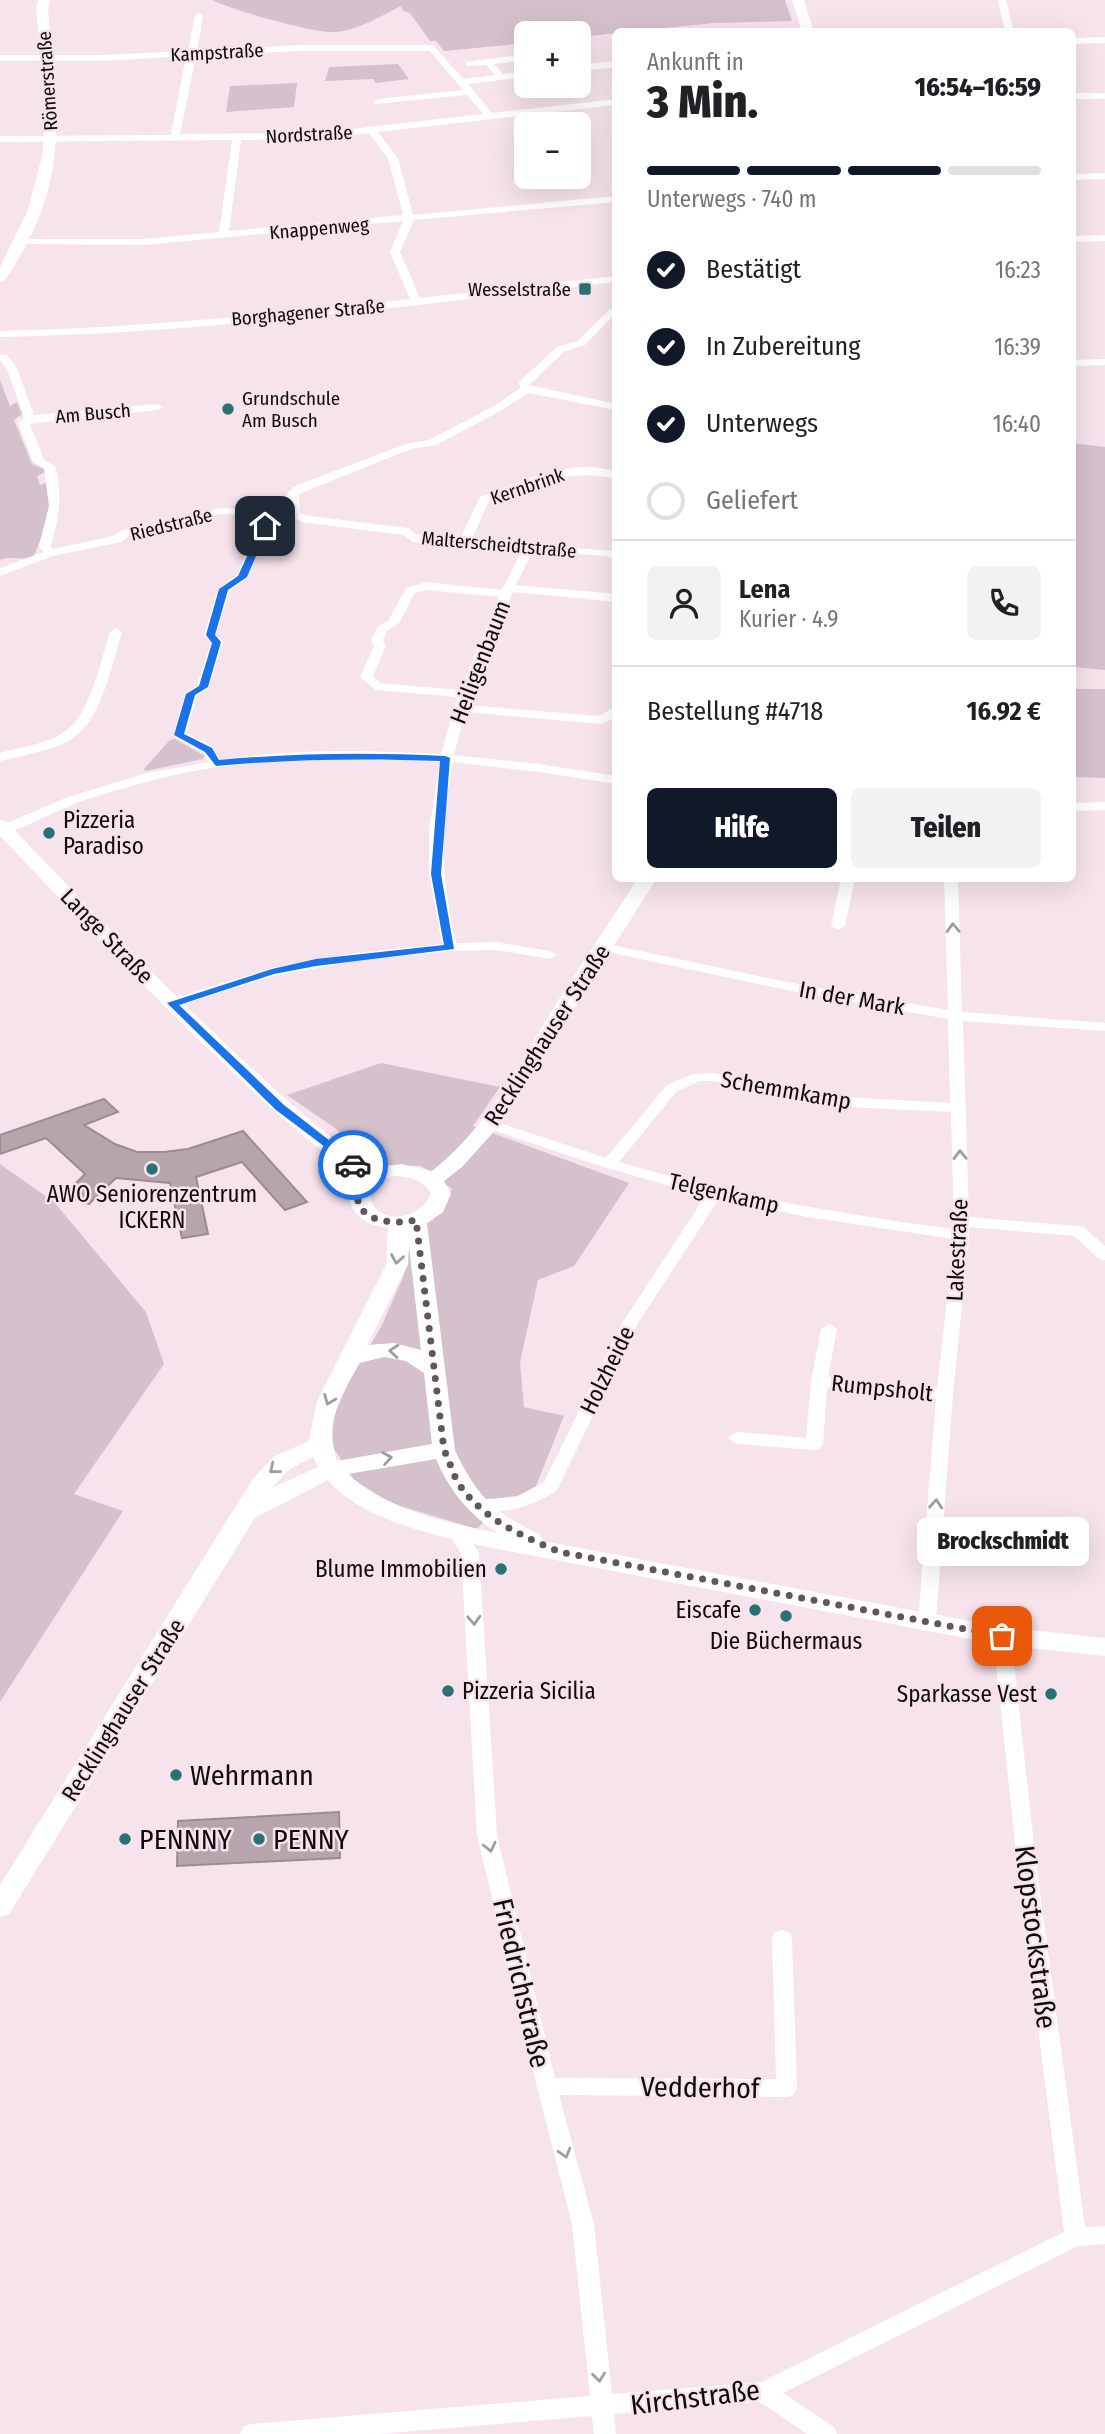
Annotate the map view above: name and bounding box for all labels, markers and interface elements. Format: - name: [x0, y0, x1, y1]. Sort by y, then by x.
- map controls: [514, 21, 591, 189]
- button: +: [514, 21, 591, 98]
- street label: Römerstraße: [33, 30, 62, 131]
- street label: Kampstraße: [170, 39, 264, 66]
- text: Ankunft in: [647, 48, 744, 76]
- text: 16:54–16:59: [915, 72, 1041, 103]
- text: 3 Min.: [647, 74, 758, 129]
- button: −: [514, 112, 591, 189]
- street label: Nordstraße: [265, 121, 353, 148]
- text: Unterwegs · 740 m: [647, 185, 817, 213]
- street label: Knappenweg: [268, 213, 370, 244]
- icon: check: [647, 251, 685, 289]
- text: Bestätigt: [706, 254, 801, 285]
- text: 16:23: [995, 256, 1041, 284]
- place label: Wesselstraße: [468, 278, 571, 301]
- marker: Wesselstraße: [577, 281, 593, 297]
- street label: Borghagener Straße: [230, 294, 386, 331]
- icon: check: [647, 328, 685, 366]
- text: In Zubereitung: [706, 331, 860, 362]
- text: 16:39: [994, 333, 1041, 361]
- place label: Grundschule Am Busch: [242, 387, 340, 432]
- street label: Am Busch: [54, 399, 132, 428]
- marker: Grundschule Am Busch: [220, 401, 236, 417]
- icon: check: [647, 405, 685, 443]
- text: Unterwegs: [706, 408, 818, 439]
- text: 16:40: [993, 410, 1041, 438]
- street label: Kernbrink: [487, 463, 567, 510]
- text: Geliefert: [706, 485, 798, 516]
- pin: [235, 496, 295, 556]
- street label: Riedstraße: [128, 503, 215, 546]
- icon: home: [246, 507, 284, 545]
- street label: Malterscheidtstraße: [421, 526, 577, 563]
- button: person: [647, 566, 721, 640]
- button: phone: [967, 566, 1041, 640]
- text: Lena: [739, 574, 790, 605]
- street label: Heiligenbaum: [444, 596, 516, 728]
- text: Kurier · 4.9: [739, 605, 839, 633]
- text: Bestellung #4718: [647, 696, 823, 727]
- text: 16.92 €: [967, 696, 1041, 727]
- button: Hilfe: [647, 788, 837, 868]
- button: Teilen: [851, 788, 1041, 868]
- place label: Pizzeria Paradiso: [63, 806, 144, 860]
- marker: Pizzeria Paradiso: [41, 825, 57, 841]
- street label: Lange Straße: [55, 882, 159, 990]
- one-way arrow: [945, 922, 960, 933]
- street label: Recklinghauser Straße: [478, 939, 616, 1131]
- street label: In der Mark: [797, 975, 907, 1021]
- street label: Schemmkamp: [719, 1065, 853, 1115]
- courier: [318, 1130, 388, 1200]
- icon: car: [334, 1146, 372, 1184]
- one-way arrow: [952, 1149, 968, 1160]
- marker: AWO Seniorenzentrum ICKERN: [144, 1161, 160, 1177]
- street label: Telgenkamp: [666, 1167, 782, 1219]
- place label: AWO Seniorenzentrum ICKERN: [47, 1180, 257, 1234]
- street label: Lakestraße: [940, 1198, 974, 1302]
- one-way arrow: [390, 1253, 405, 1265]
- street label: Holzheide: [574, 1321, 640, 1419]
- one-way arrow: [388, 1344, 399, 1359]
- street label: Rumpsholt: [830, 1369, 935, 1407]
- one-way arrow: [323, 1393, 337, 1405]
- one-way arrow: [381, 1451, 392, 1466]
- one-way arrow: [269, 1461, 281, 1474]
- one-way arrow: [928, 1498, 943, 1509]
- callout: Brockschmidt: [916, 1517, 1088, 1566]
- text: Brockschmidt: [937, 1527, 1069, 1555]
- place label: Blume Immobilien: [315, 1555, 487, 1583]
- marker: Blume Immobilien: [493, 1561, 509, 1577]
- place label: Eiscafe: [676, 1596, 741, 1624]
- marker: Eiscafe: [747, 1602, 763, 1618]
- pin: [972, 1606, 1032, 1666]
- marker: Die Büchermaus: [778, 1608, 794, 1624]
- street label: Recklinghauser Straße: [55, 1613, 191, 1807]
- one-way arrow: [466, 1615, 481, 1626]
- icon: bag: [983, 1617, 1021, 1655]
- place label: Die Büchermaus: [710, 1627, 863, 1655]
- place label: Pizzeria Sicilia: [462, 1677, 596, 1705]
- place label: Sparkasse Vest: [897, 1680, 1037, 1708]
- marker: Pizzeria Sicilia: [440, 1683, 456, 1699]
- marker: Sparkasse Vest: [1043, 1686, 1059, 1702]
- place label: Wehrmann: [190, 1759, 314, 1792]
- marker: Wehrmann: [168, 1767, 184, 1783]
- place label: PENNNY: [139, 1823, 232, 1856]
- place label: PENNY: [273, 1823, 349, 1856]
- marker: PENNNY: [117, 1831, 133, 1847]
- marker: PENNY: [251, 1831, 267, 1847]
- one-way arrow: [481, 1841, 496, 1853]
- street label: Klopstockstraße: [1008, 1843, 1063, 2031]
- street label: Friedrichstraße: [486, 1895, 557, 2071]
- street label: Vedderhof: [640, 2070, 762, 2105]
- one-way arrow: [557, 2147, 572, 2159]
- one-way arrow: [591, 2372, 606, 2383]
- street label: Kirchstraße: [628, 2373, 762, 2422]

